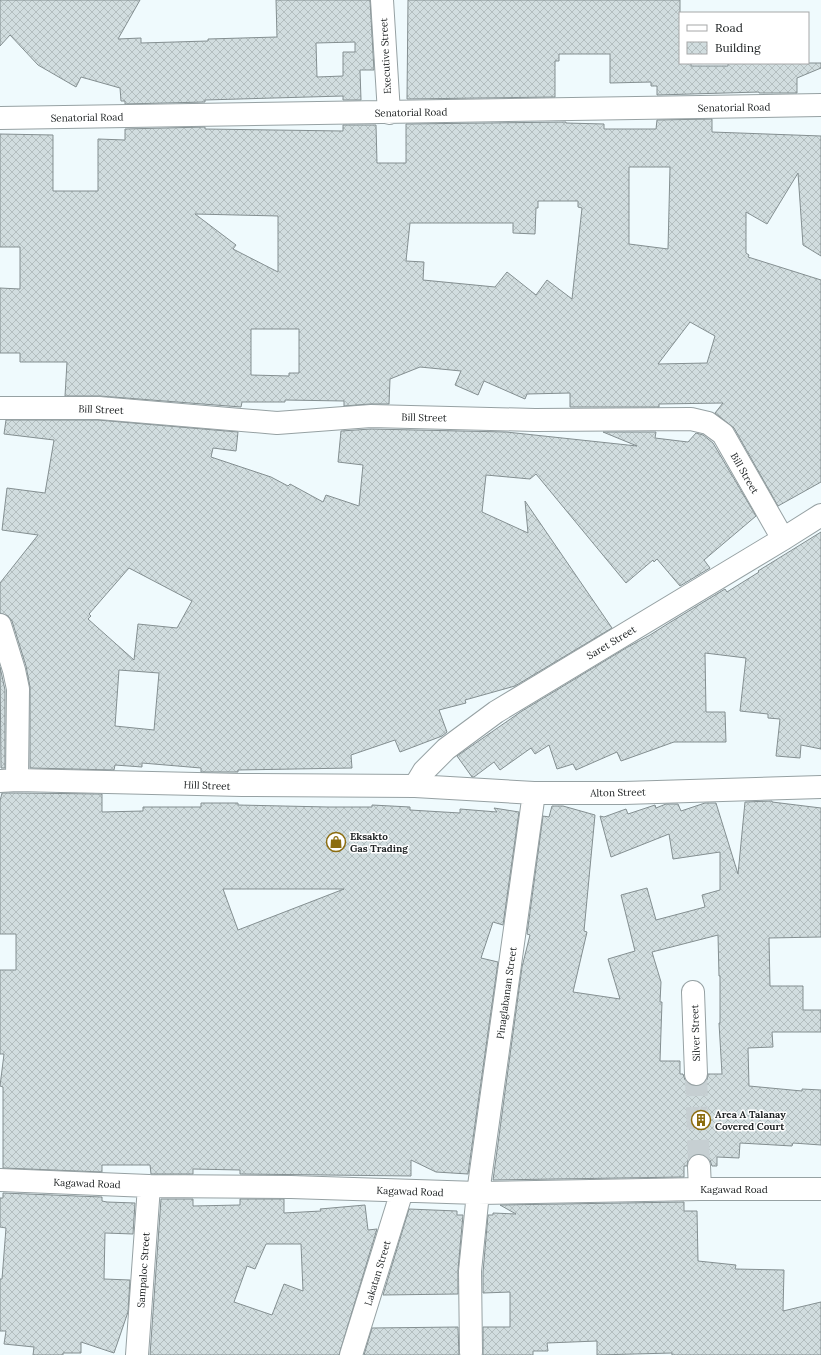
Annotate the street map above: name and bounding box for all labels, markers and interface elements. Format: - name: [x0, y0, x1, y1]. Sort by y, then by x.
- legend: [679, 12, 809, 64]
- street label: Executive Street: [377, 17, 394, 94]
- text: Road: [715, 20, 743, 35]
- text: Building: [715, 40, 761, 55]
- street label: Senatorial Road: [697, 100, 771, 115]
- street label: Senatorial Road: [374, 105, 448, 120]
- street label: Senatorial Road: [50, 110, 124, 125]
- street label: Bill Street: [78, 402, 124, 417]
- street label: Bill Street: [401, 411, 447, 424]
- street label: Bill Street: [728, 450, 762, 496]
- street label: Saret Street: [584, 623, 638, 662]
- street label: Hill Street: [183, 778, 231, 793]
- street label: Alton Street: [589, 786, 646, 800]
- place label: Eksakto Gas Trading: [350, 830, 408, 855]
- shop icon: Eksakto Gas Trading: [325, 831, 347, 853]
- street label: Pinaglabanan Street: [494, 946, 519, 1040]
- street label: Silver Street: [688, 1004, 703, 1062]
- place label: Area A Talanay Covered Court: [715, 1108, 786, 1133]
- building icon: Area A Talanay Covered Court: [690, 1109, 712, 1131]
- street label: Kagawad Road: [53, 1176, 121, 1191]
- street label: Kagawad Road: [700, 1183, 768, 1196]
- street label: Kagawad Road: [376, 1184, 444, 1199]
- street label: Sampaloc Street: [134, 1232, 153, 1308]
- street label: Lakatan Street: [361, 1239, 394, 1307]

